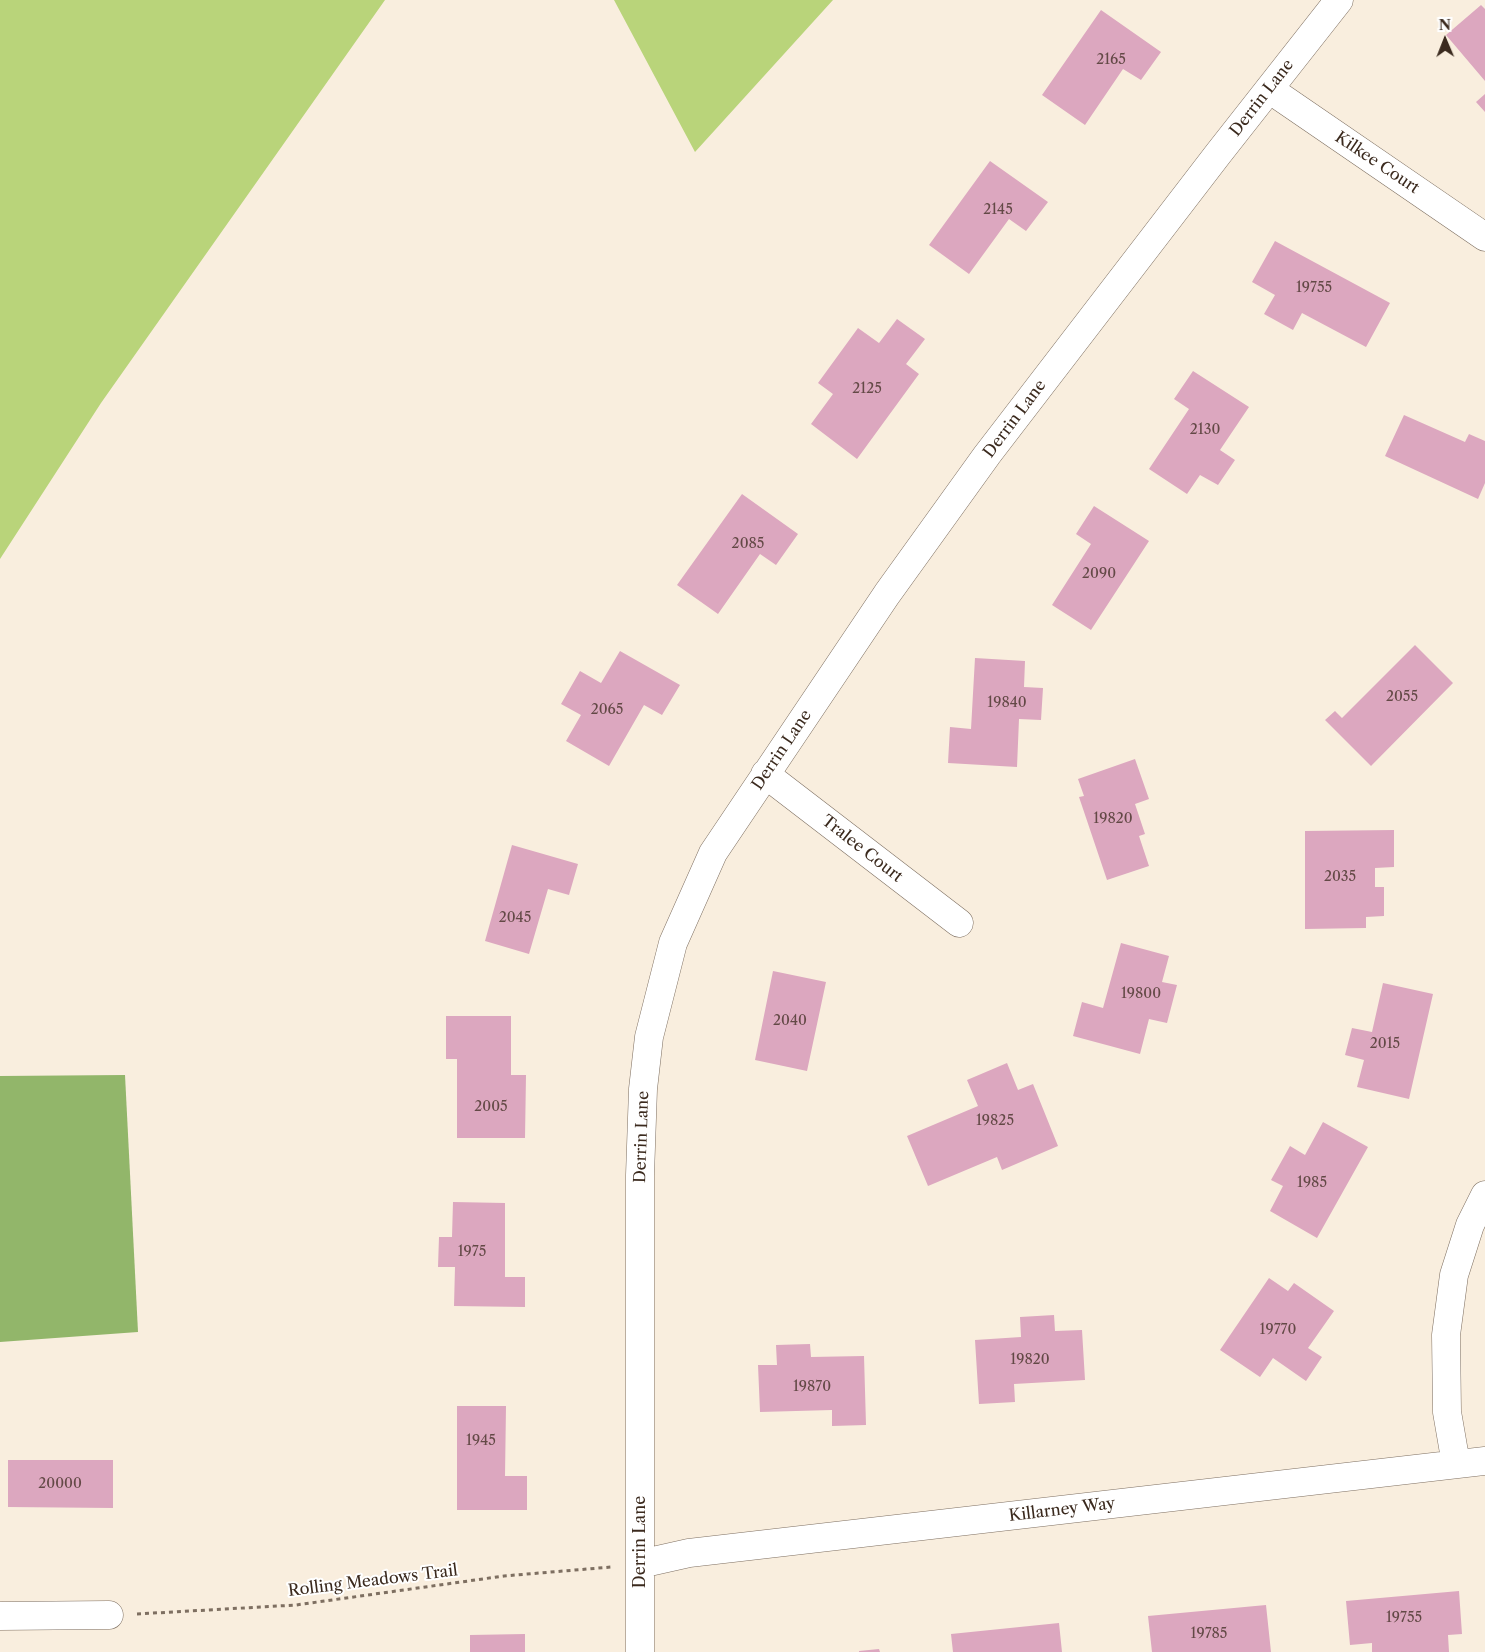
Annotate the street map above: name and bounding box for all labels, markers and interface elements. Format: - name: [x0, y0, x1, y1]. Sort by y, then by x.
- north arrow: [1420, 15, 1470, 65]
- text: N: [1438, 16, 1451, 34]
- house number: 2165: [1096, 52, 1126, 68]
- street label: Derrin Lane: [1226, 56, 1298, 140]
- street label: Kilkee Court: [1331, 128, 1423, 198]
- house number: 2145: [983, 202, 1013, 218]
- house number: 19755: [1296, 280, 1332, 296]
- street label: Derrin Lane: [980, 376, 1050, 462]
- house number: 2125: [852, 381, 882, 397]
- house number: 2130: [1190, 422, 1220, 438]
- house number: 2085: [732, 536, 764, 552]
- house number: 2090: [1082, 566, 1116, 582]
- house number: 2055: [1386, 689, 1418, 705]
- house number: 19840: [987, 695, 1027, 711]
- house number: 2065: [591, 702, 623, 718]
- street label: Derrin Lane: [748, 706, 816, 794]
- street label: Tralee Court: [818, 811, 906, 887]
- house number: 19820: [1093, 811, 1133, 827]
- house number: 2035: [1324, 869, 1356, 885]
- house number: 2045: [499, 910, 531, 926]
- house number: 19800: [1121, 986, 1161, 1002]
- house number: 2040: [773, 1013, 807, 1029]
- house number: 2015: [1370, 1036, 1400, 1052]
- street label: Derrin Lane: [631, 1090, 653, 1184]
- house number: 2005: [474, 1099, 508, 1115]
- house number: 19825: [976, 1113, 1014, 1129]
- house number: 1985: [1297, 1175, 1327, 1191]
- house number: 1975: [458, 1244, 486, 1260]
- house number: 19770: [1260, 1322, 1296, 1338]
- house number: 19820: [1010, 1352, 1050, 1368]
- house number: 19870: [793, 1379, 831, 1395]
- house number: 1945: [466, 1433, 496, 1449]
- house number: 20000: [38, 1476, 82, 1492]
- street label: Killarney Way: [1008, 1494, 1116, 1526]
- street label: Derrin Lane: [630, 1496, 650, 1588]
- street label: Rolling Meadows Trail: [287, 1561, 459, 1601]
- house number: 19755: [1386, 1610, 1422, 1626]
- house number: 19785: [1191, 1626, 1227, 1642]

